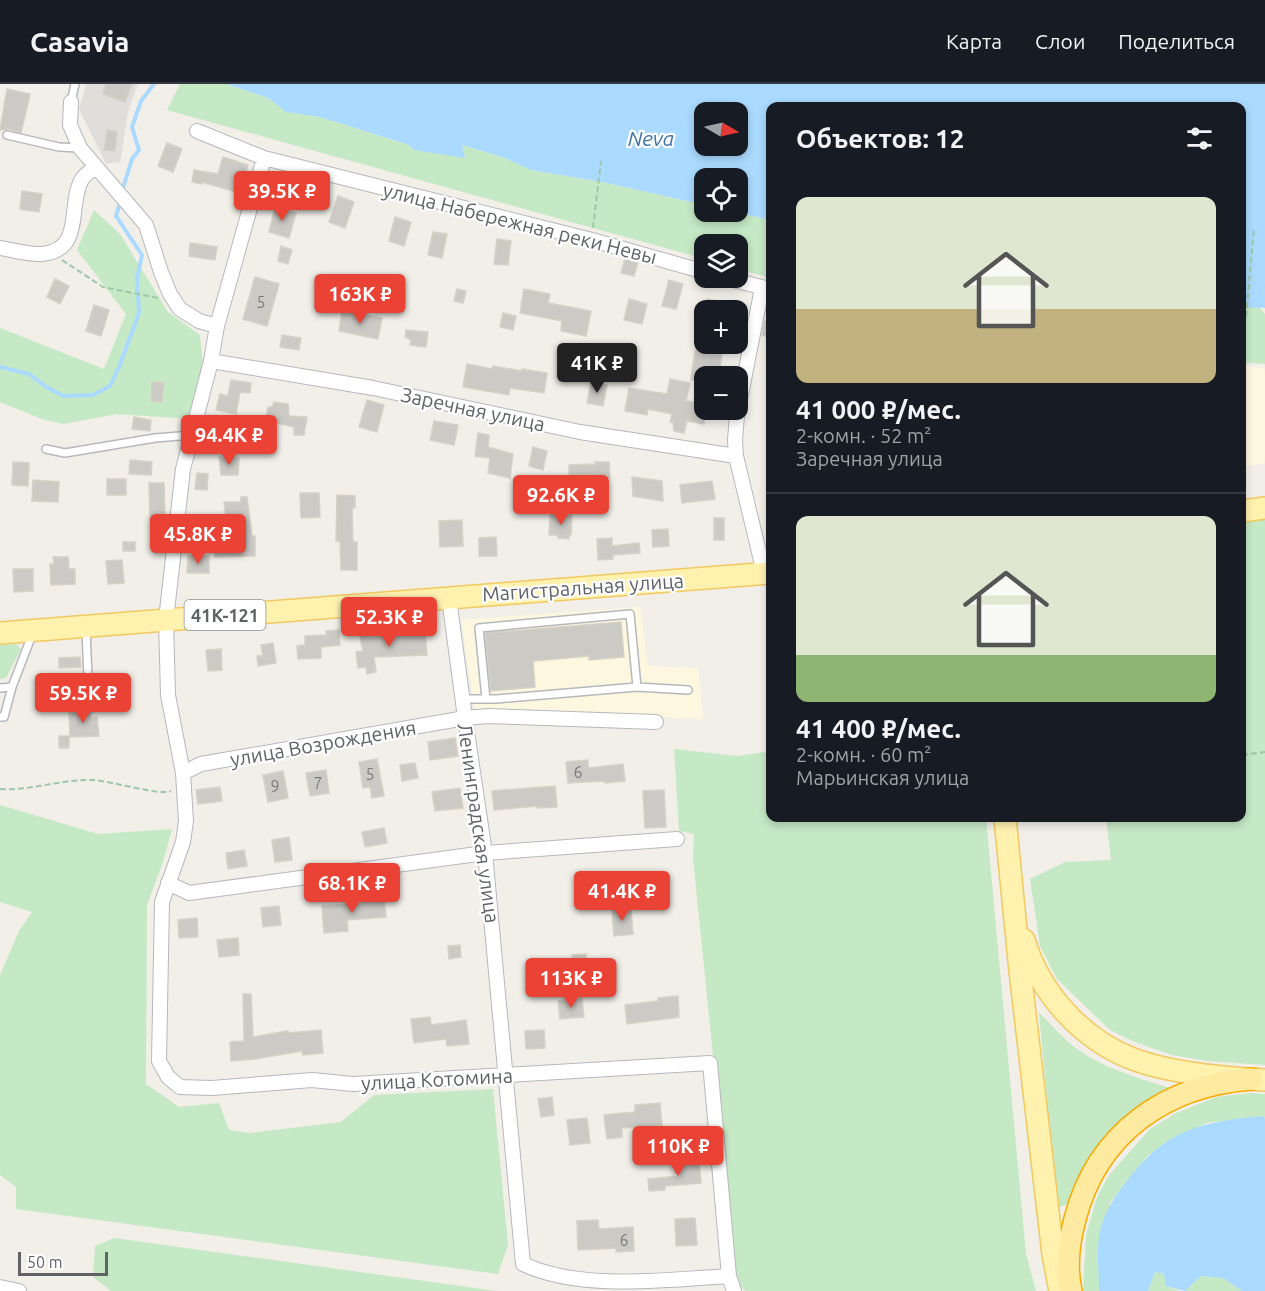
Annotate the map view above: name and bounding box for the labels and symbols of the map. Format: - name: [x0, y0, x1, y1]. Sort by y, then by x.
- north arrow: [694, 102, 748, 156]
- water label: Neva: [628, 126, 674, 150]
- pin: 39.5K ₽: [227, 171, 337, 222]
- street label: улица Набережная реки Невы: [381, 178, 659, 268]
- pin: 163K ₽: [311, 274, 409, 325]
- house number: 5: [256, 293, 266, 311]
- pin: 41K ₽: [555, 343, 639, 394]
- street label: Заречная улица: [399, 382, 547, 436]
- pin: 94.4K ₽: [174, 415, 284, 466]
- pin: 92.6K ₽: [506, 475, 616, 526]
- pin: 45.8K ₽: [143, 514, 253, 565]
- street label: Магистральная улица: [481, 568, 685, 606]
- pin: 52.3K ₽: [334, 597, 444, 648]
- road number: 41К-121: [184, 600, 266, 630]
- pin: 59.5K ₽: [28, 673, 138, 724]
- street label: улица Возрождения: [228, 715, 418, 771]
- street label: Ленинградская улица: [454, 721, 504, 925]
- house number: 6: [573, 763, 583, 781]
- house number: 5: [365, 765, 375, 783]
- house number: 7: [313, 774, 323, 792]
- house number: 9: [270, 777, 280, 795]
- pin: 68.1K ₽: [297, 863, 407, 914]
- pin: 41.4K ₽: [567, 871, 677, 922]
- pin: 113K ₽: [522, 958, 620, 1009]
- street label: улица Котомина: [361, 1064, 513, 1094]
- pin: 110K ₽: [629, 1126, 727, 1177]
- house number: 6: [619, 1231, 629, 1249]
- scale bar: [18, 1249, 108, 1276]

